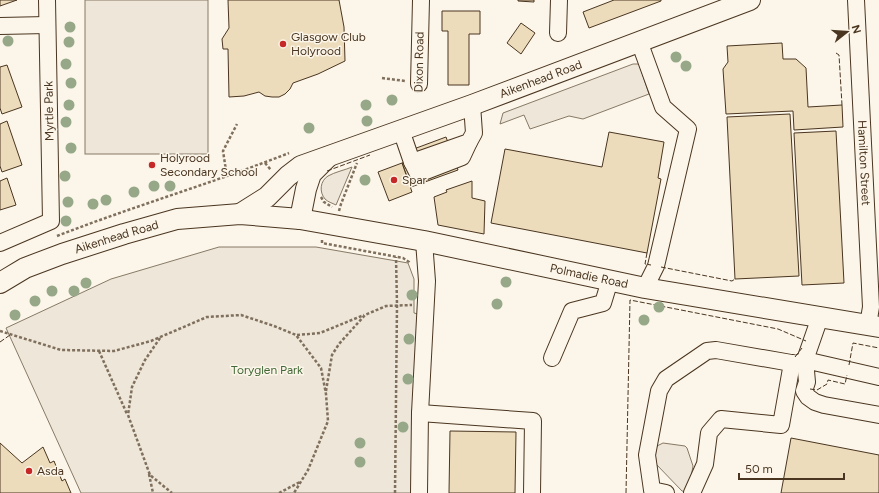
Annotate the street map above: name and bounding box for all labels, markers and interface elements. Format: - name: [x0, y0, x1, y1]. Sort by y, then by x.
- north arrow: [827, 12, 867, 52]
- text: N: [849, 23, 864, 35]
- place label: Glasgow Club Holyrood: [291, 30, 366, 58]
- street label: Dixon Road: [411, 31, 427, 93]
- marker: Glasgow Club Holyrood: [278, 39, 288, 49]
- street label: Aikenhead Road: [498, 57, 584, 101]
- street label: Myrtle Park: [41, 81, 57, 141]
- street label: Hamilton Street: [855, 120, 873, 206]
- place label: Holyrood Secondary School: [160, 151, 258, 179]
- marker: Holyrood Secondary School: [147, 160, 157, 170]
- place label: Spar: [402, 173, 427, 187]
- marker: Spar: [389, 175, 399, 185]
- street label: Aikenhead Road: [73, 218, 160, 256]
- street label: Polmadie Road: [549, 261, 630, 291]
- park label: Toryglen Park: [231, 363, 303, 377]
- scale bar: [739, 455, 844, 481]
- text: 50 m: [745, 462, 773, 476]
- place label: Asda: [37, 464, 64, 478]
- marker: Asda: [24, 466, 34, 476]

